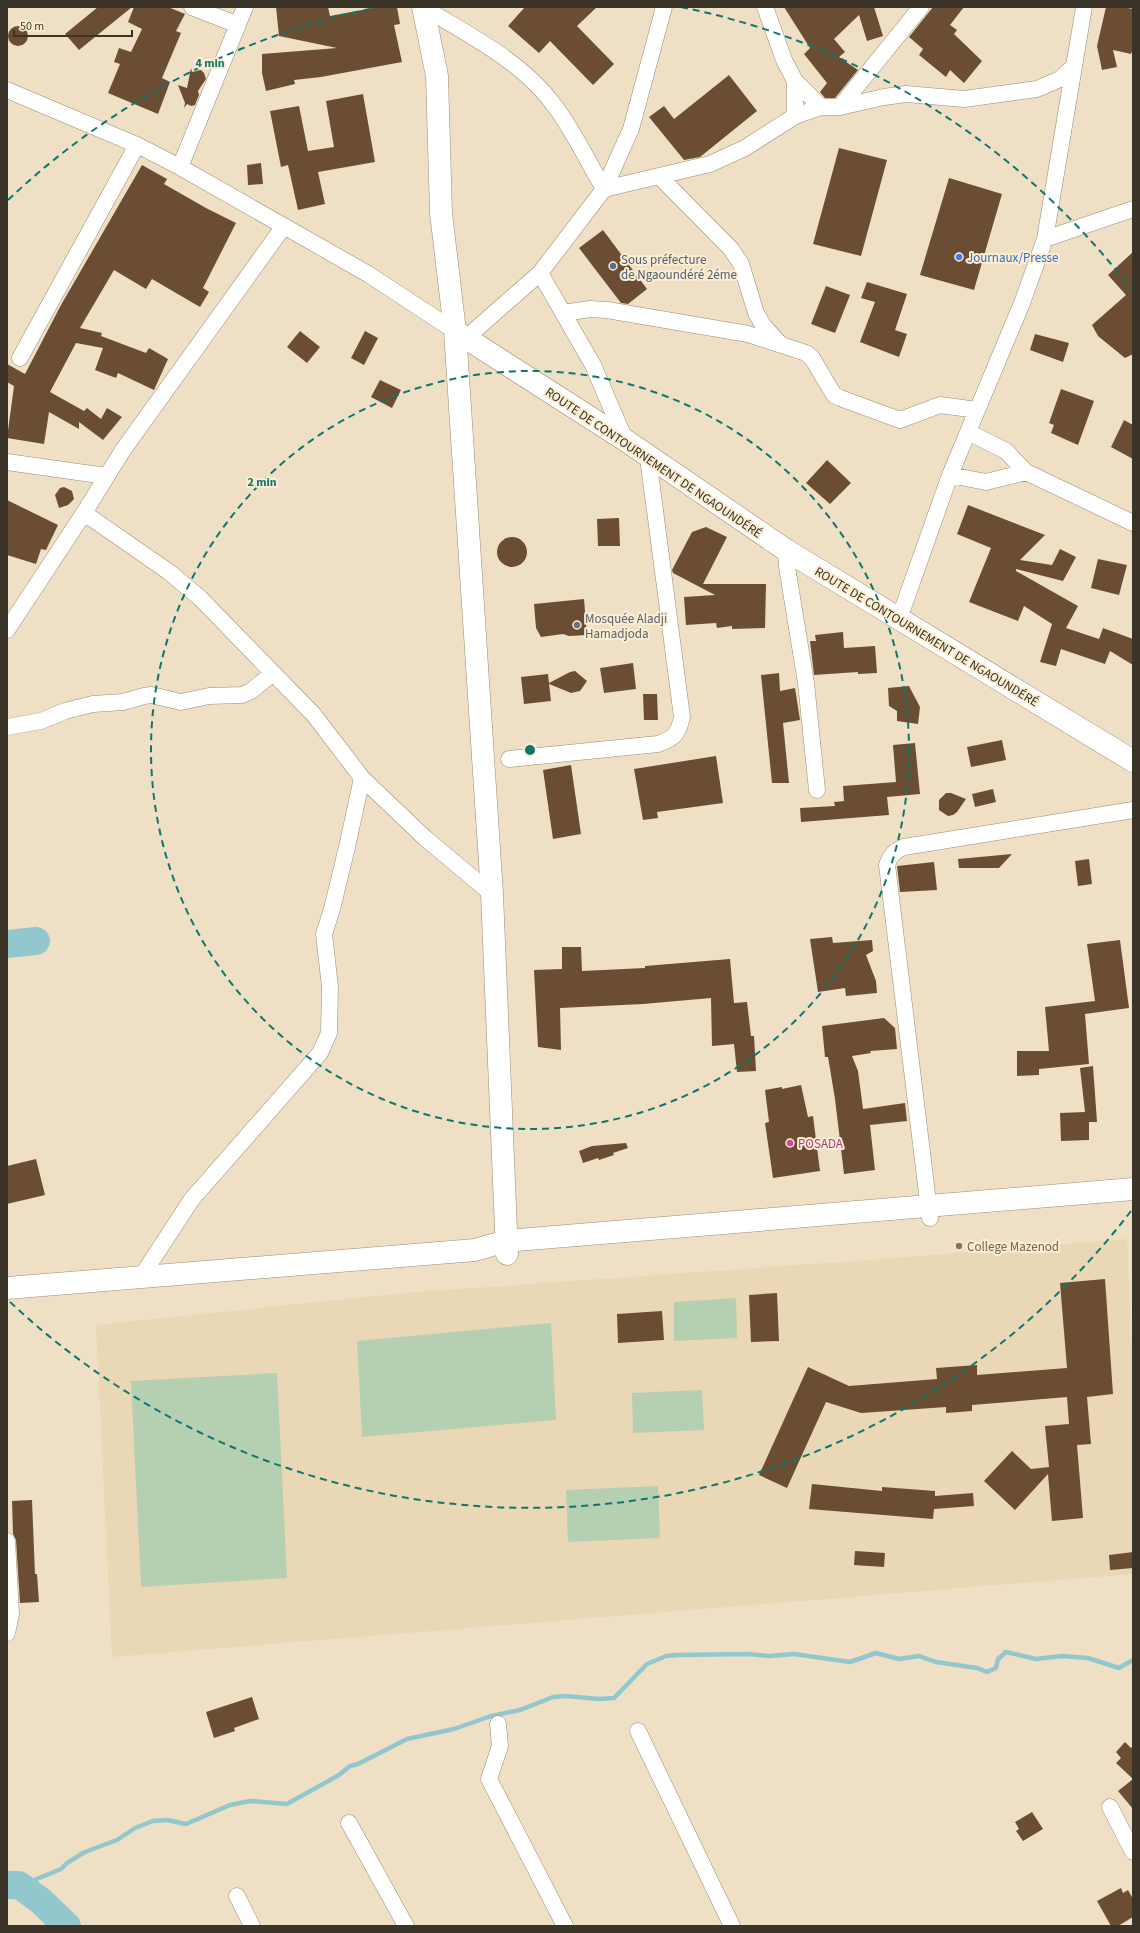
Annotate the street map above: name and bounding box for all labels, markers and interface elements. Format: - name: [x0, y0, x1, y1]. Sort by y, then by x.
- scale bar: [14, 12, 132, 38]
- text: 50 m: [20, 18, 44, 35]
- text: 4 min: [195, 55, 225, 72]
- place label: Journaux/Presse: [967, 249, 1058, 267]
- place label: Sous préfecture de Ngaoundéré 2éme: [621, 251, 737, 284]
- marker: Journaux/Presse: [954, 252, 964, 262]
- marker: Sous préfecture de Ngaoundéré 2éme: [608, 261, 618, 271]
- street label: ROUTE DE CONTOURNEMENT DE NGAOUNDÉRÉ: [541, 383, 766, 543]
- text: 2 min: [247, 474, 277, 491]
- street label: ROUTE DE CONTOURNEMENT DE NGAOUNDÉRÉ: [811, 563, 1042, 711]
- place label: Mosquée Aladji Hamadjoda: [585, 610, 667, 643]
- marker: Mosquée Aladji Hamadjoda: [572, 620, 582, 630]
- centre of rings: [523, 743, 537, 757]
- place label: POSADA: [798, 1135, 844, 1153]
- marker: POSADA: [785, 1138, 795, 1148]
- place label: College Mazenod: [967, 1238, 1059, 1256]
- marker: College Mazenod: [954, 1241, 964, 1251]

